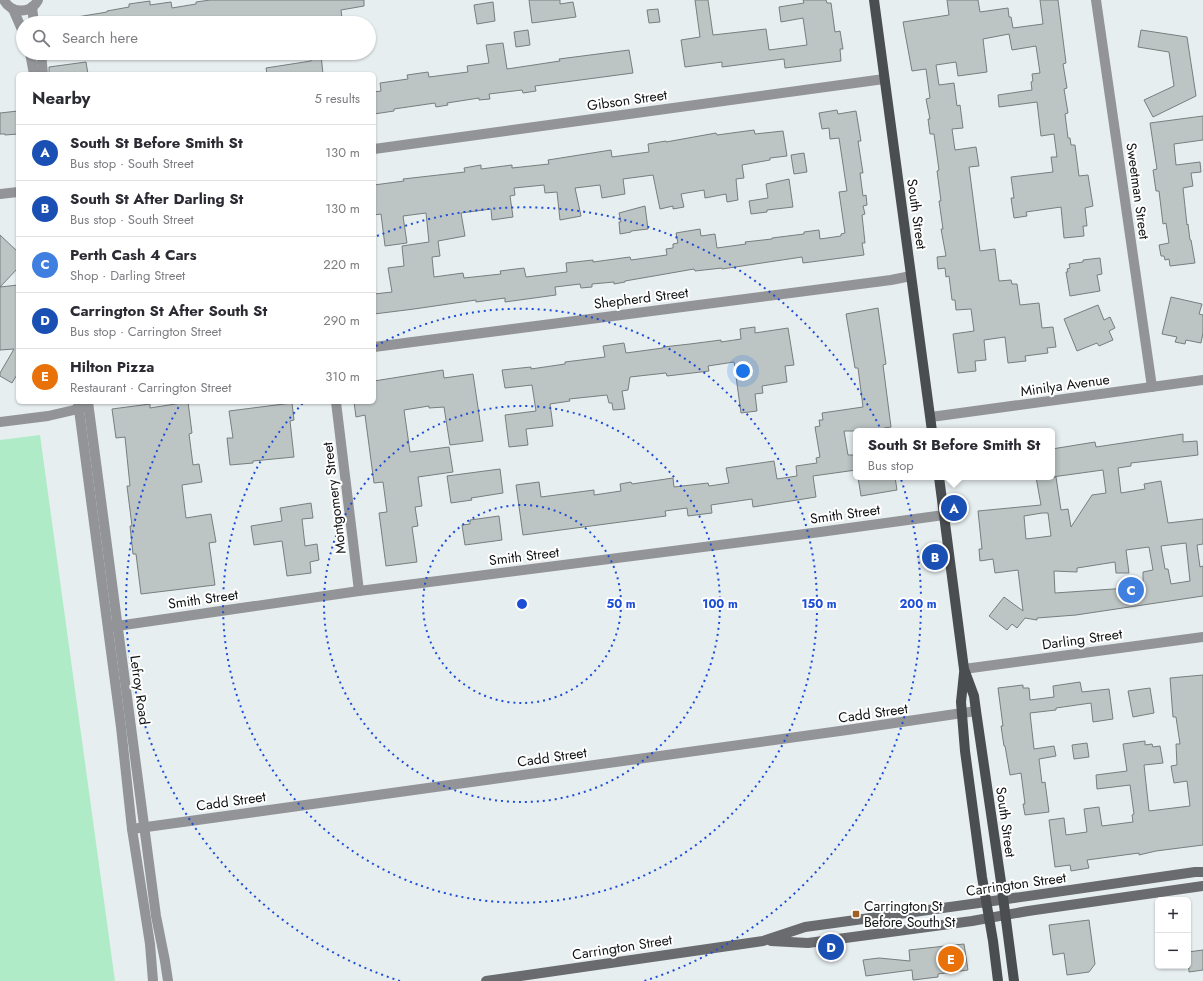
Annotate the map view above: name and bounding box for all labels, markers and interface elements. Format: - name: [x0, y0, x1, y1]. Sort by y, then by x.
- search box: [16, 16, 376, 60]
- icon: search: [30, 27, 52, 49]
- text: Search here: [62, 27, 138, 49]
- street label: Gibson Street: [586, 84, 669, 116]
- text: Nearby: [32, 86, 90, 110]
- text: 5 results: [314, 89, 360, 108]
- text: South St Before Smith St: [70, 132, 243, 154]
- street label: Sweetman Street: [1121, 141, 1155, 241]
- text: A: [40, 143, 50, 162]
- text: 130 m: [325, 143, 360, 162]
- text: Bus stop · South Street: [70, 154, 194, 173]
- street label: South Street: [902, 177, 932, 251]
- text: South St After Darling St: [70, 188, 243, 210]
- text: B: [41, 199, 49, 218]
- text: 130 m: [325, 199, 360, 218]
- text: Bus stop · South Street: [70, 210, 194, 229]
- text: Perth Cash 4 Cars: [70, 244, 197, 266]
- text: C: [40, 255, 50, 274]
- text: 220 m: [323, 255, 360, 274]
- text: Shop · Darling Street: [70, 266, 185, 285]
- street label: Shepherd Street: [593, 282, 690, 314]
- text: Carrington St After South St: [70, 300, 267, 322]
- text: D: [40, 311, 50, 330]
- text: 290 m: [323, 311, 360, 330]
- text: Bus stop · Carrington Street: [70, 322, 221, 341]
- text: Hilton Pizza: [70, 356, 154, 378]
- your location: [733, 361, 753, 381]
- text: E: [41, 367, 49, 386]
- text: 310 m: [325, 367, 360, 386]
- street label: Minilya Avenue: [1019, 369, 1111, 401]
- text: Restaurant · Carrington Street: [70, 378, 231, 397]
- popup: [853, 428, 1055, 480]
- text: South St Before Smith St: [868, 434, 1040, 456]
- street label: Montgomery Street: [317, 440, 351, 555]
- text: Bus stop: [868, 456, 914, 475]
- pin: A: [941, 493, 967, 523]
- street label: Smith Street: [809, 499, 882, 529]
- street label: Smith Street: [488, 542, 561, 570]
- pin: B: [922, 542, 948, 572]
- pin: C: [1118, 575, 1144, 605]
- street label: Smith Street: [167, 584, 240, 614]
- text: 50 m: [606, 595, 636, 613]
- text: 100 m: [702, 595, 738, 613]
- text: 150 m: [801, 595, 837, 613]
- text: 200 m: [899, 595, 937, 613]
- centre of rings: [515, 597, 529, 611]
- street label: Darling Street: [1041, 623, 1124, 655]
- street label: Lefroy Road: [125, 654, 155, 726]
- street label: Cadd Street: [837, 698, 910, 728]
- street label: Cadd Street: [516, 742, 589, 772]
- street label: South Street: [991, 785, 1021, 859]
- street label: Cadd Street: [195, 786, 268, 816]
- street label: Carrington Street: [965, 867, 1068, 901]
- place label: Carrington St Before South St: [864, 896, 956, 932]
- map controls: [1155, 897, 1191, 969]
- button: +: [1155, 897, 1191, 933]
- marker: Carrington St Before South St: [851, 909, 861, 919]
- street label: Carrington Street: [571, 929, 674, 965]
- pin: D: [818, 932, 844, 962]
- button: −: [1155, 933, 1191, 969]
- pin: E: [938, 944, 964, 974]

